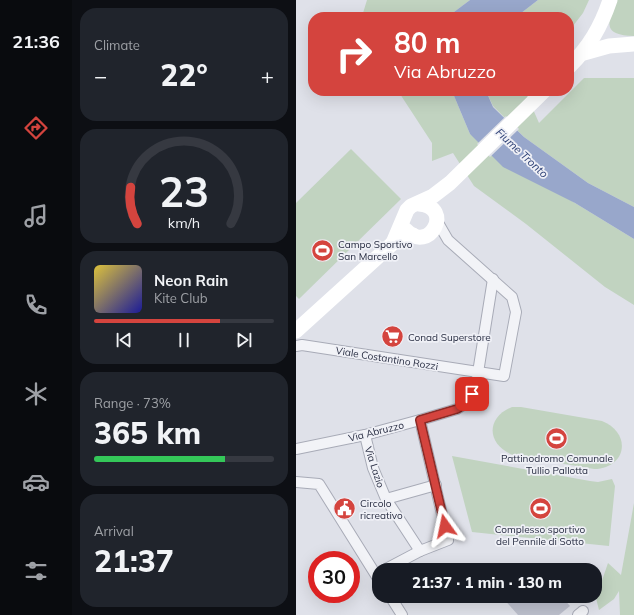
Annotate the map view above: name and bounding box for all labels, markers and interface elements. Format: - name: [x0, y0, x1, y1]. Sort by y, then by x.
- text: 80 m: [394, 25, 460, 60]
- icon: right: [328, 28, 380, 80]
- text: 21:36: [12, 30, 60, 53]
- text: Climate: [94, 37, 140, 53]
- text: 22°: [160, 56, 208, 94]
- text: Via Abruzzo: [394, 60, 496, 83]
- text: −: [94, 62, 107, 90]
- text: +: [261, 62, 274, 90]
- icon: directions: [22, 114, 50, 142]
- water label: Fiume Tronto: [493, 125, 551, 181]
- text: 23: [159, 165, 209, 217]
- icon: music: [22, 202, 50, 230]
- text: km/h: [168, 214, 200, 232]
- sports icon: Campo Sportivo San Marcello: [310, 237, 336, 263]
- place label: Campo Sportivo San Marcello: [338, 238, 413, 263]
- text: Neon Rain: [154, 271, 228, 290]
- text: Kite Club: [154, 290, 208, 306]
- icon: phone: [22, 291, 50, 319]
- supermarket icon: Conad Superstore: [379, 324, 405, 350]
- icon: previous: [113, 329, 135, 351]
- icon: pause: [173, 329, 195, 351]
- icon: next: [233, 329, 255, 351]
- place label: Conad Superstore: [408, 331, 491, 344]
- street label: Viale Costantino Rozzi: [335, 344, 439, 373]
- pin: [455, 377, 489, 411]
- icon: climate: [22, 380, 50, 408]
- icon: arrive: [461, 383, 483, 405]
- text: Range · 73%: [94, 395, 171, 411]
- text: 365 km: [94, 414, 201, 452]
- street label: Via Abruzzo: [347, 418, 405, 445]
- sports icon: Pattinodromo Comunale Tullio Pallotta: [544, 425, 570, 451]
- street label: Via Lazio: [362, 445, 387, 490]
- place label: Pattinodromo Comunale Tullio Pallotta: [501, 452, 613, 477]
- icon: car: [22, 468, 50, 496]
- public building icon: Circolo ricreativo: [331, 496, 357, 522]
- sports icon: Complesso sportivo del Pennile di Sotto: [527, 496, 553, 522]
- place label: Circolo ricreativo: [360, 497, 403, 522]
- position arrow: [424, 505, 466, 547]
- text: Arrival: [94, 523, 134, 539]
- place label: Complesso sportivo del Pennile di Sotto: [495, 523, 586, 548]
- text: 21:37: [94, 542, 174, 580]
- speed limit sign: 30: [308, 551, 360, 603]
- icon: filters: [22, 557, 50, 585]
- text: 21:37 · 1 min · 130 m: [412, 573, 562, 592]

